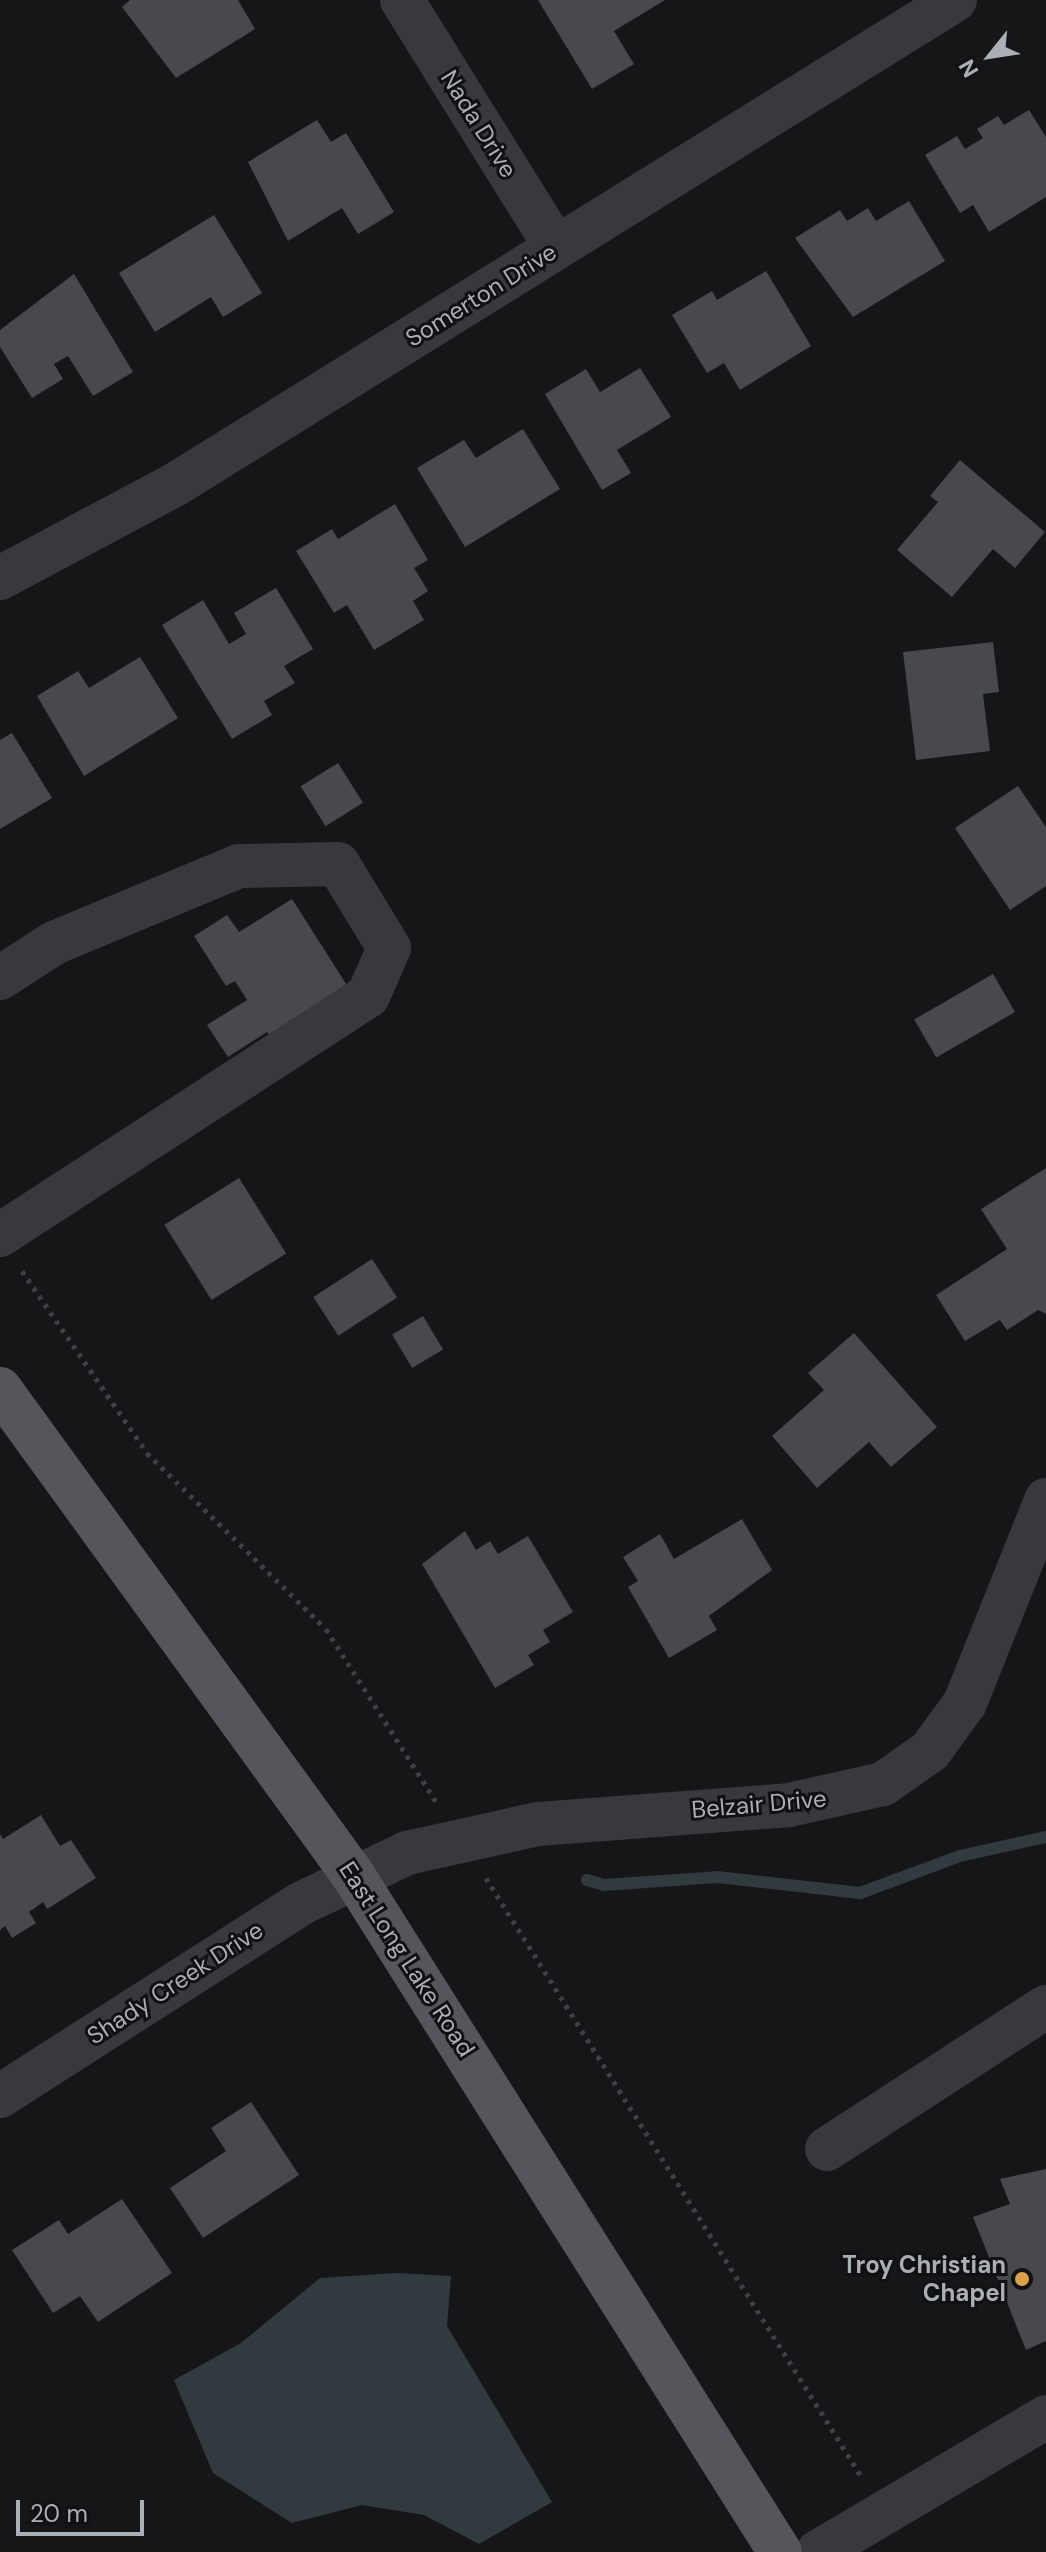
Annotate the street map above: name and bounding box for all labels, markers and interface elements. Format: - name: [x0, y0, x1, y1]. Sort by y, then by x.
- north arrow: [950, 16, 1030, 96]
- text: N: [952, 54, 985, 82]
- street label: Nada Drive: [435, 65, 523, 183]
- street label: Somerton Drive: [400, 237, 562, 353]
- street label: Belzair Drive: [690, 1784, 828, 1824]
- street label: East Long Lake Road: [333, 1856, 481, 2062]
- street label: Shady Creek Drive: [82, 1915, 268, 2051]
- place label: Troy Christian Chapel: [842, 2251, 1006, 2307]
- marker: Troy Christian Chapel: [1013, 2270, 1031, 2288]
- scale bar: [20, 2484, 148, 2534]
- text: 20 m: [30, 2498, 88, 2529]

